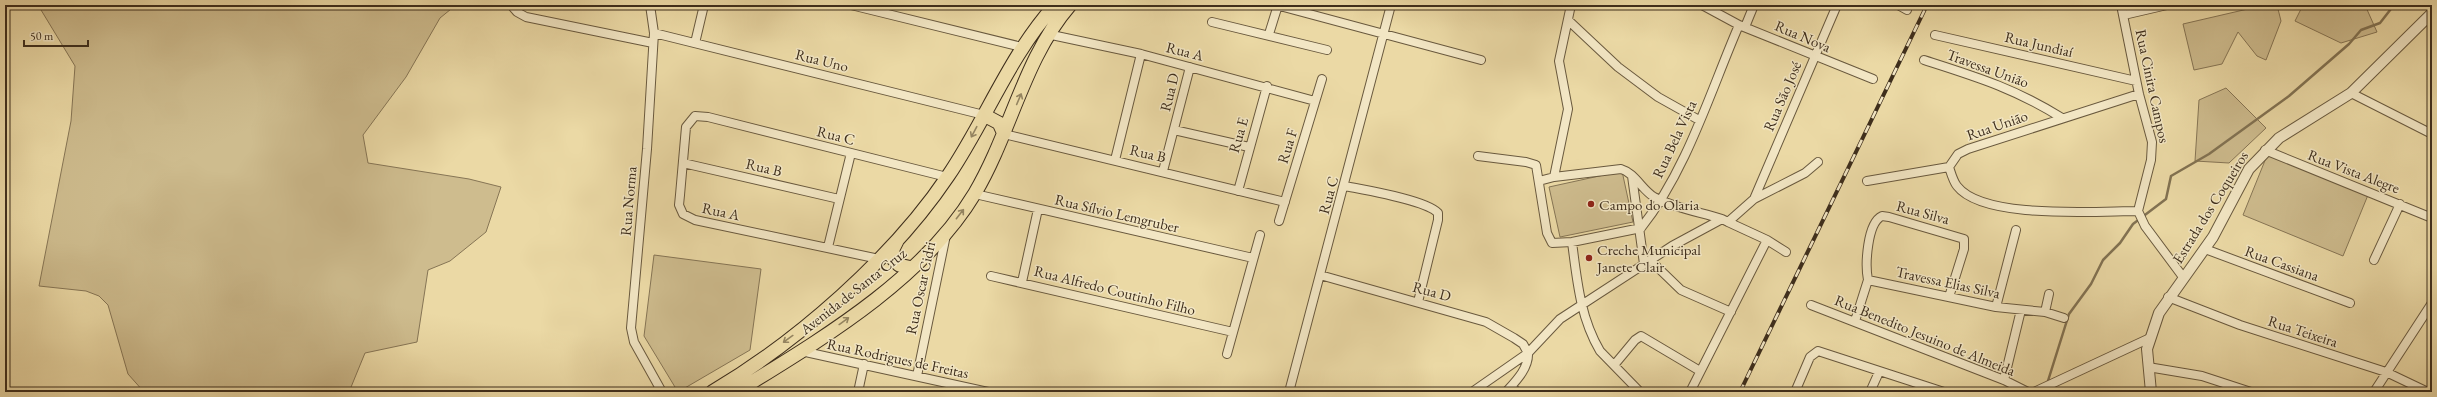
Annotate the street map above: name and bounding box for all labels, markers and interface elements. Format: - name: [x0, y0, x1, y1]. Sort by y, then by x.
- street label: Rua Nova: [1772, 16, 1834, 56]
- scale bar: [24, 22, 88, 48]
- street label: Rua Jundiaí: [2003, 27, 2075, 61]
- street label: Rua Cinira Campos: [2132, 27, 2174, 145]
- text: 50 m: [30, 28, 54, 44]
- street label: Rua A: [1164, 37, 1206, 65]
- street label: Rua Uno: [793, 44, 851, 76]
- street label: Travessa União: [1944, 44, 2032, 92]
- street label: Rua São José: [1759, 58, 1805, 134]
- street label: Rua D: [1155, 71, 1183, 113]
- one-way arrow: [1016, 93, 1023, 105]
- street label: Rua Bela Vista: [1648, 97, 1700, 181]
- street label: Rua União: [1964, 106, 2030, 144]
- street label: Rua E: [1224, 115, 1252, 155]
- street label: Rua C: [815, 121, 857, 149]
- one-way arrow: [970, 126, 978, 138]
- street label: Rua F: [1273, 126, 1301, 166]
- street label: Rua B: [1128, 140, 1168, 166]
- street label: Rua Vista Alegre: [2305, 145, 2403, 197]
- street label: Estrada dos Coqueiros: [2168, 147, 2252, 267]
- street label: Rua B: [744, 154, 784, 180]
- street label: Rua Norma: [616, 166, 640, 236]
- street label: Rua C: [1314, 174, 1342, 216]
- street label: Rua Sílvio Lemgruber: [1053, 189, 1181, 237]
- place label: Campo do Olaria: [1599, 195, 1699, 214]
- street label: Rua Silva: [1894, 196, 1952, 228]
- street label: Rua A: [700, 198, 742, 224]
- marker: Campo do Olaria: [1586, 199, 1596, 209]
- one-way arrow: [956, 208, 964, 219]
- street label: Rua Oscar Cidri: [901, 240, 939, 336]
- place label: Creche Municipal Janete Clair: [1595, 240, 1701, 276]
- street label: Rua Cassiana: [2242, 241, 2322, 285]
- street label: Avenida de Santa Cruz: [795, 243, 910, 339]
- marker: Creche Municipal Janete Clair: [1584, 253, 1594, 263]
- street label: Rua Alfredo Coutinho Filho: [1032, 261, 1198, 319]
- street label: Travessa Elias Silva: [1894, 262, 2002, 302]
- street label: Rua D: [1411, 277, 1453, 305]
- street label: Rua Benedito Jesuino de Almeida: [1832, 290, 2018, 380]
- street label: Rua Teixeira: [2266, 311, 2340, 351]
- one-way arrow: [839, 316, 850, 325]
- street label: Rua Rodrigues de Freitas: [825, 334, 971, 382]
- one-way arrow: [782, 335, 793, 343]

